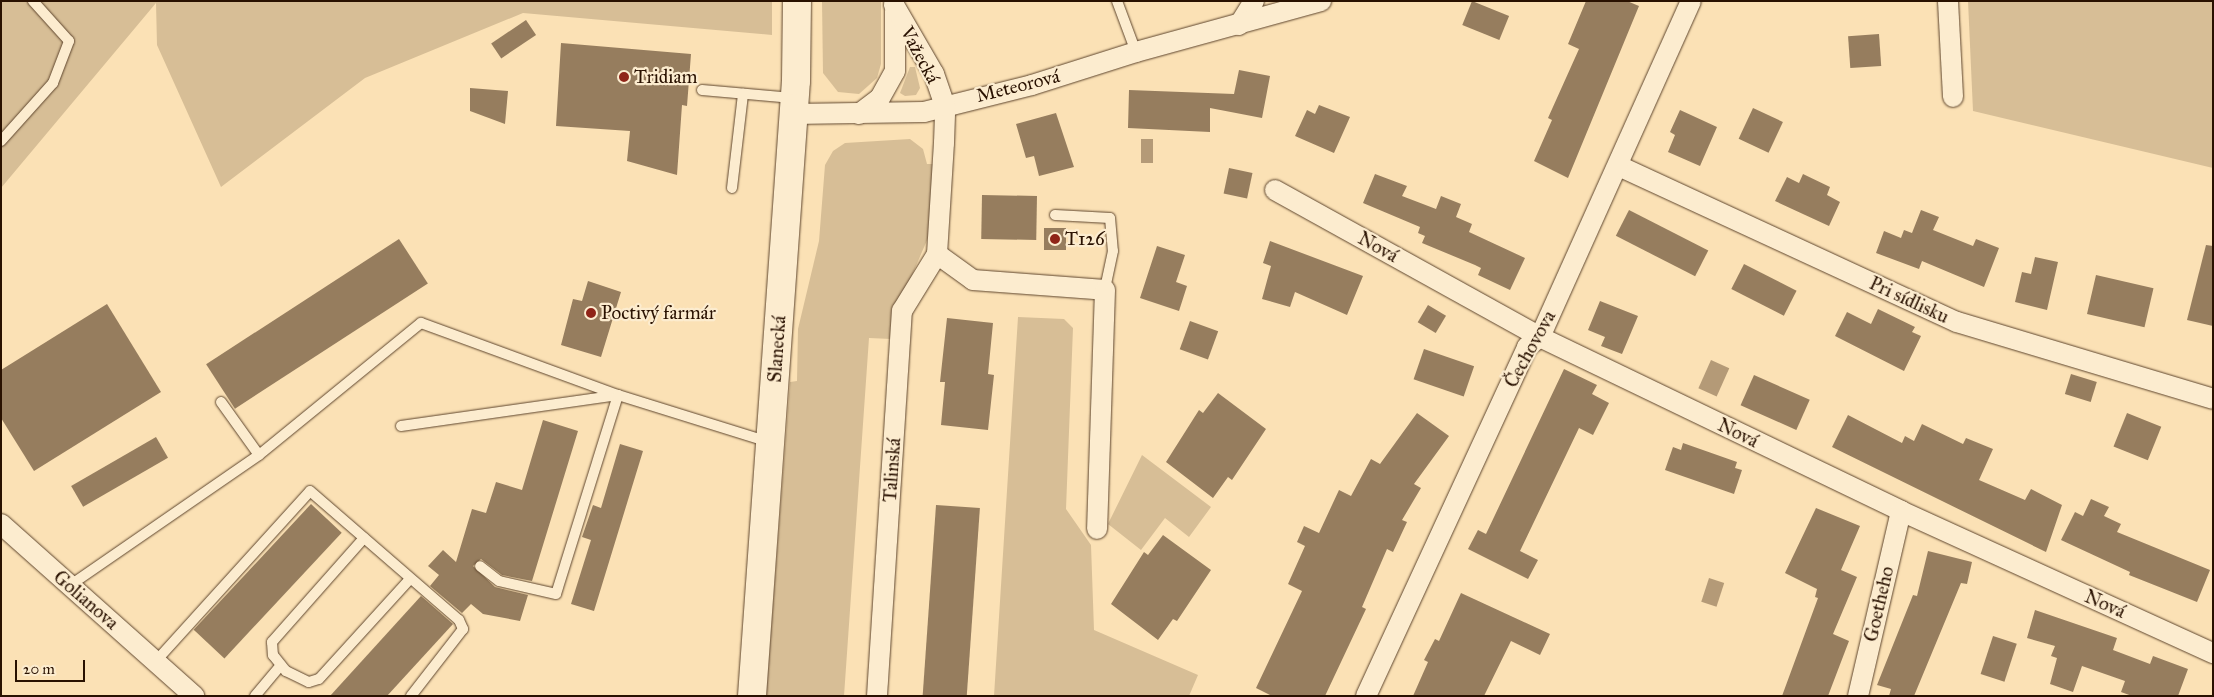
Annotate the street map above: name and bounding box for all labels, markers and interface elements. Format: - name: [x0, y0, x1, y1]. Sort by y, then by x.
- street label: Važecká: [896, 23, 944, 87]
- street label: Meteorová: [974, 65, 1062, 107]
- place label: Tridiam: [634, 66, 698, 88]
- marker: Tridiam: [618, 71, 630, 83]
- street label: Nová: [1354, 227, 1402, 267]
- place label: T126: [1065, 228, 1105, 250]
- marker: T126: [1049, 233, 1061, 245]
- street label: Pri sídlisku: [1866, 272, 1952, 328]
- place label: Poctivý farmár: [601, 302, 716, 324]
- street label: Čechovova: [1500, 306, 1560, 392]
- marker: Poctivý farmár: [585, 307, 597, 319]
- street label: Slanecká: [763, 315, 791, 383]
- street label: Nová: [1714, 413, 1762, 453]
- street label: Talinská: [878, 437, 906, 503]
- street label: Goetheho: [1859, 564, 1899, 644]
- street label: Golianova: [49, 566, 123, 634]
- street label: Nová: [2081, 585, 2129, 623]
- scale bar: [18, 650, 88, 682]
- text: 20 m: [23, 660, 55, 678]

